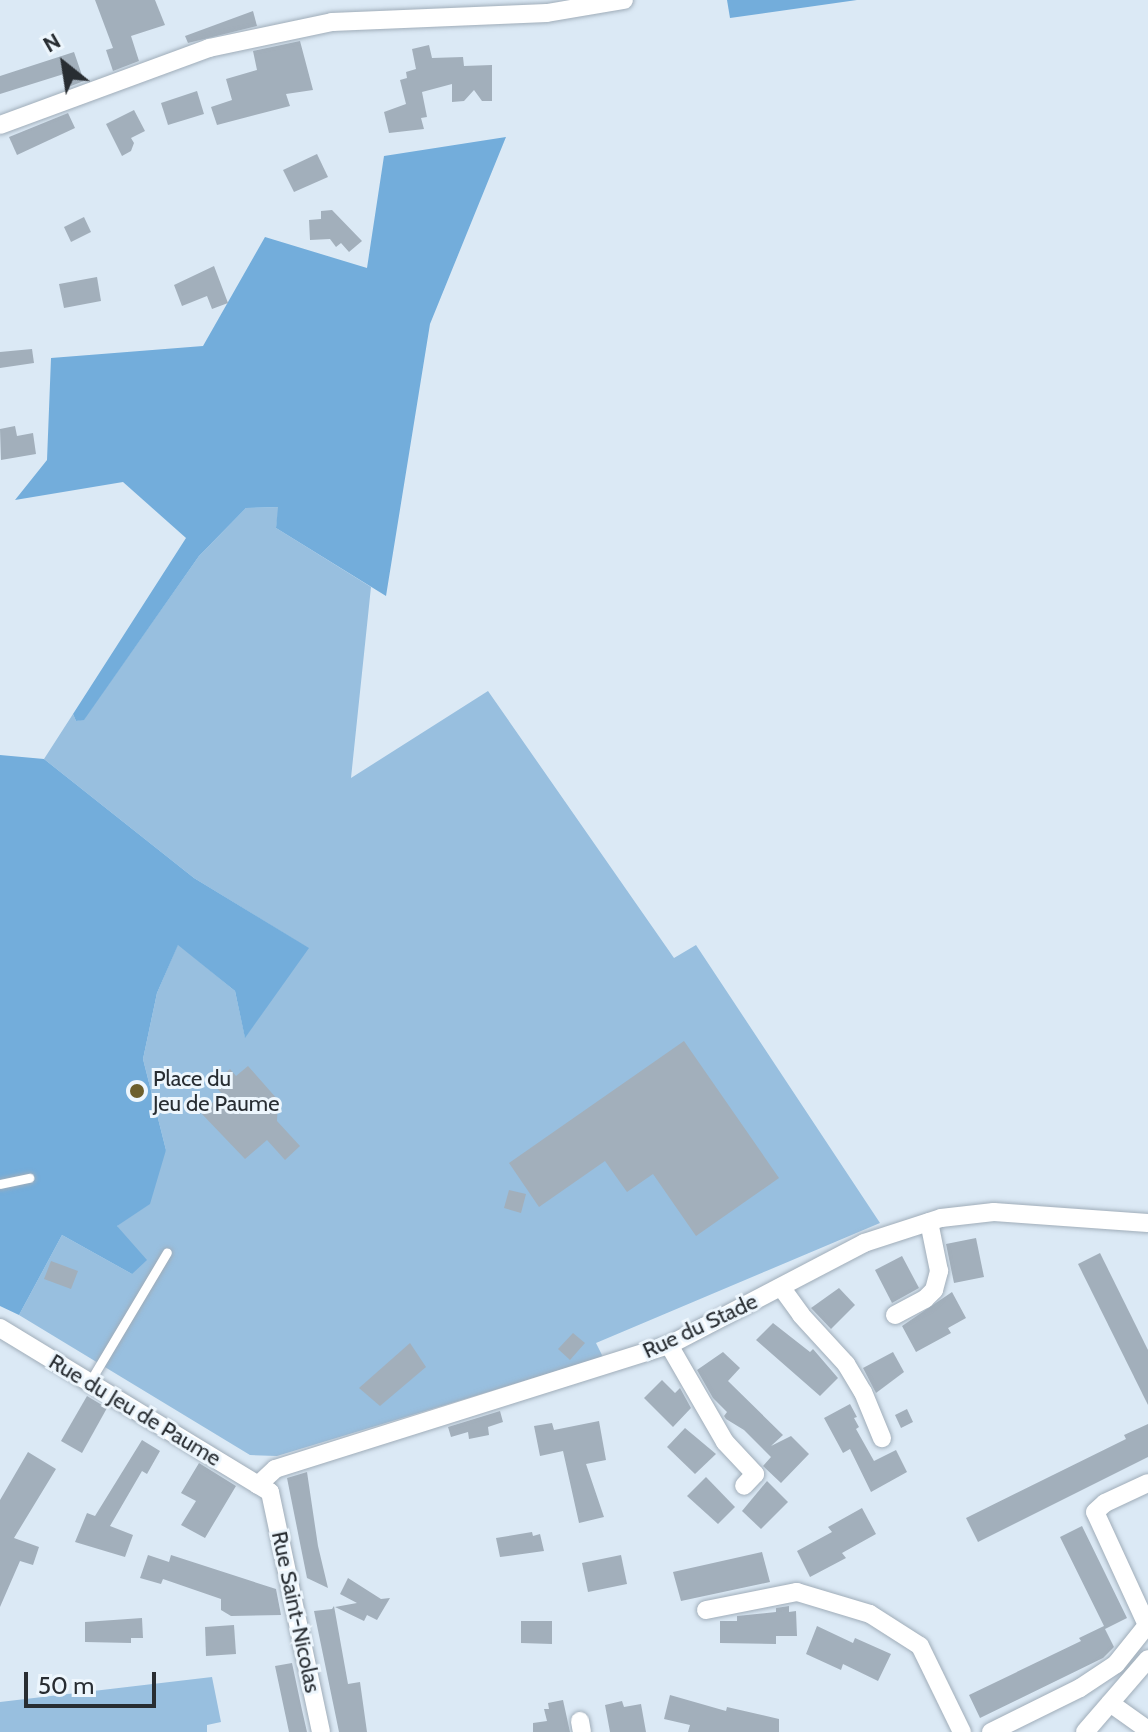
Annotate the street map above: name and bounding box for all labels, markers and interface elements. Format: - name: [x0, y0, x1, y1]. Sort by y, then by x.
- north arrow: [24, 24, 104, 104]
- text: N: [38, 27, 65, 58]
- place label: Place du Jeu de Paume: [153, 1065, 279, 1116]
- marker: Place du Jeu de Paume: [128, 1082, 146, 1100]
- street label: Rue du Stade: [639, 1288, 761, 1364]
- street label: Rue du Jeu de Paume: [44, 1348, 226, 1472]
- street label: Rue Saint-Nicolas: [266, 1529, 326, 1695]
- scale bar: [28, 1656, 160, 1706]
- text: 50 m: [38, 1671, 94, 1700]

